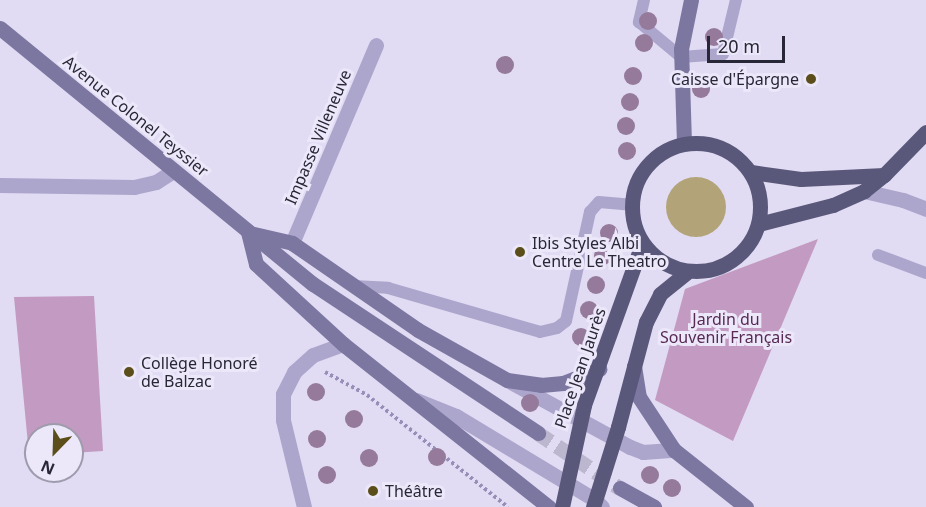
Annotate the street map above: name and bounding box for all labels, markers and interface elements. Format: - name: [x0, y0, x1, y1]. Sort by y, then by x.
- scale bar: [710, 24, 788, 62]
- text: 20 m: [718, 34, 760, 58]
- street label: Avenue Colonel Teyssier: [60, 52, 212, 180]
- street label: Impasse Villeneuve: [281, 67, 355, 207]
- place label: Caisse d'Épargne: [671, 69, 799, 89]
- marker: Caisse d'Épargne: [804, 72, 818, 86]
- place label: Ibis Styles Albi Centre Le Theatro: [532, 233, 666, 271]
- marker: Ibis Styles Albi Centre Le Theatro: [513, 245, 527, 259]
- street label: Place Jean Jaurès: [550, 305, 610, 431]
- park label: Jardin du Souvenir Français: [660, 309, 792, 347]
- place label: Collège Honoré de Balzac: [141, 353, 258, 391]
- marker: Collège Honoré de Balzac: [122, 365, 136, 379]
- north arrow: [24, 423, 84, 483]
- text: N: [37, 455, 58, 480]
- place label: Théâtre: [385, 481, 443, 501]
- marker: Théâtre: [366, 484, 380, 498]

